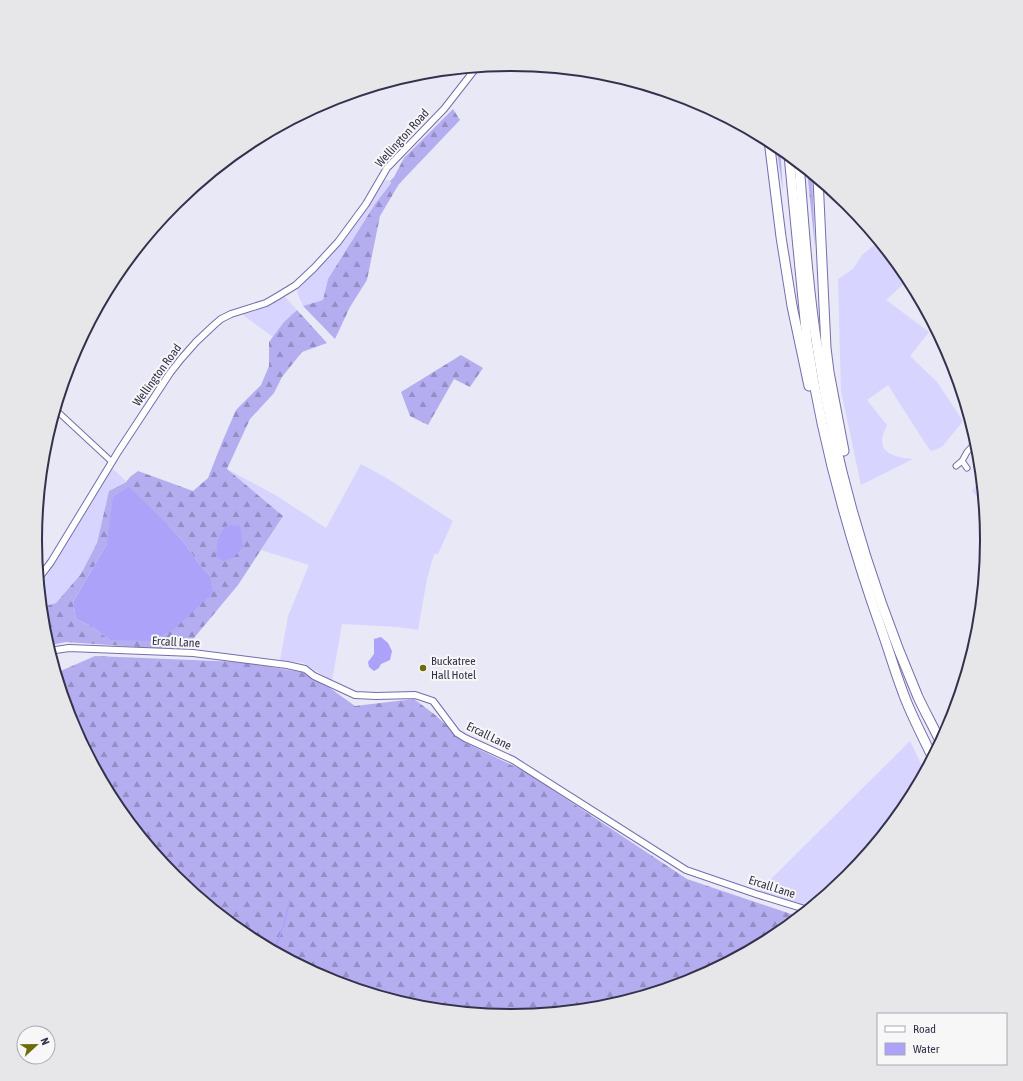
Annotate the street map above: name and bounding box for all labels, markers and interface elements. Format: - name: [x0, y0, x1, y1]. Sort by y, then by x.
- street label: Wellington Road: [372, 106, 432, 170]
- street label: Wellington Road: [130, 341, 184, 409]
- street label: Ercall Lane: [152, 634, 200, 650]
- place label: Buckatree Hall Hotel: [431, 654, 477, 682]
- marker: Buckatree Hall Hotel: [418, 663, 428, 673]
- street label: Ercall Lane: [464, 719, 514, 753]
- street label: Ercall Lane: [747, 873, 797, 901]
- legend: [877, 1013, 1007, 1065]
- text: Road: [913, 1022, 936, 1036]
- north arrow: [16, 1025, 56, 1065]
- text: N: [38, 1036, 52, 1047]
- text: Water: [913, 1042, 940, 1056]

